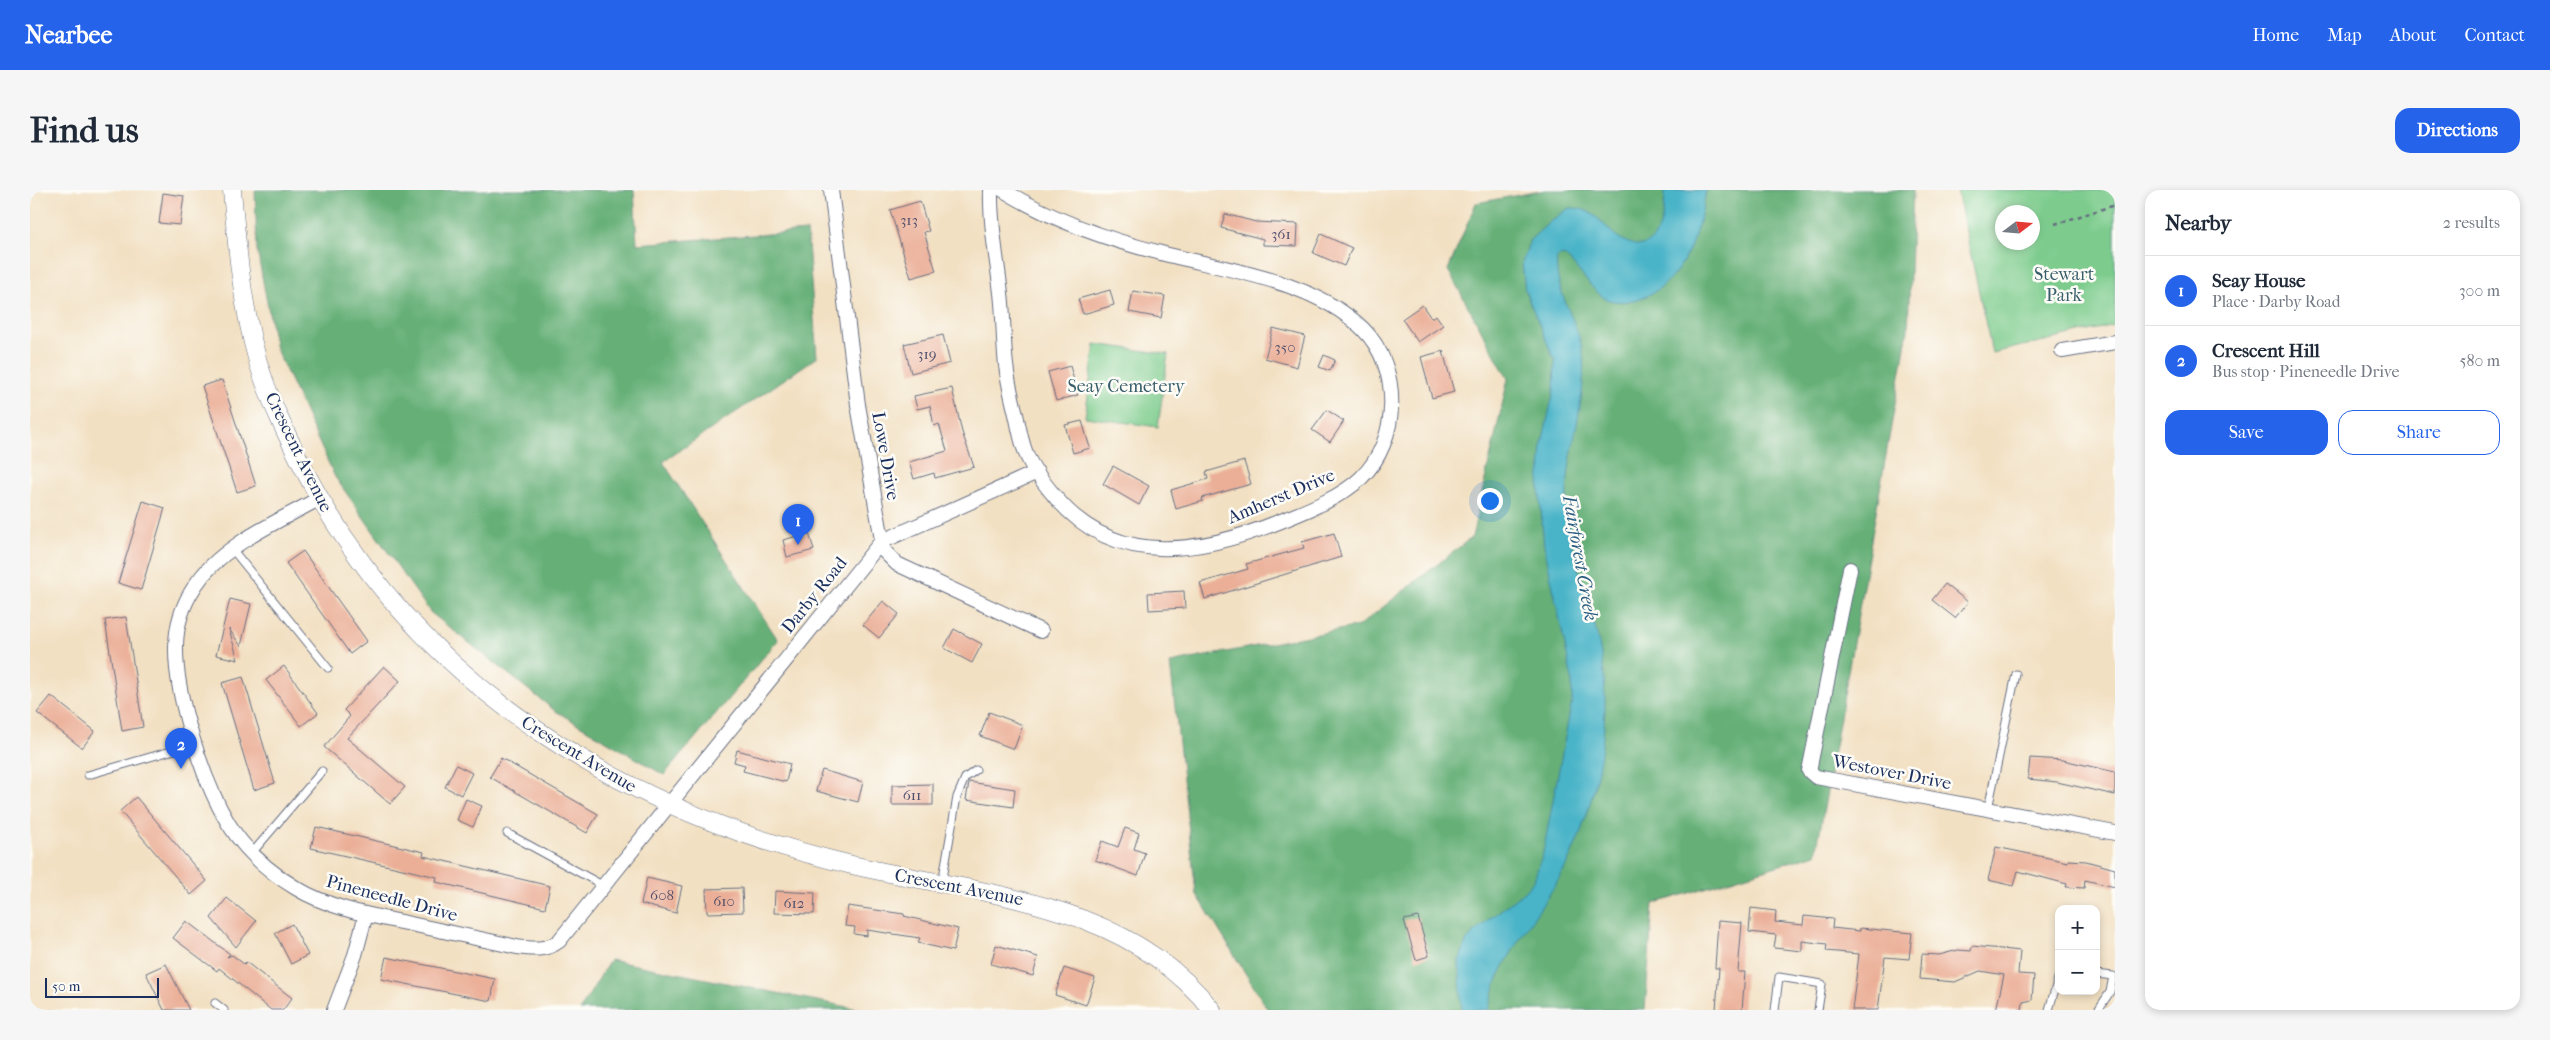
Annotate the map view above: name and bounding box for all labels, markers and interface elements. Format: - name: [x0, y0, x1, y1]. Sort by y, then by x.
- text: Nearbee: [25, 21, 112, 49]
- text: Home: [2252, 25, 2299, 46]
- text: Map: [2327, 25, 2362, 46]
- text: About: [2390, 25, 2436, 46]
- text: Contact: [2464, 25, 2525, 46]
- button: Directions: [2395, 108, 2520, 153]
- text: Find us: [30, 110, 139, 151]
- north arrow: [1995, 205, 2040, 250]
- house number: 313: [900, 211, 918, 229]
- text: Nearby: [2165, 211, 2231, 235]
- text: 2 results: [2443, 213, 2500, 232]
- house number: 361: [1271, 225, 1291, 243]
- park label: Stewart Park: [2034, 264, 2095, 306]
- text: Seay House: [2212, 270, 2305, 292]
- text: 1: [2178, 281, 2184, 300]
- text: 300 m: [2459, 281, 2500, 300]
- text: Place · Darby Road: [2212, 292, 2340, 311]
- house number: 350: [1275, 338, 1295, 356]
- text: Crescent Hill: [2212, 340, 2320, 362]
- house number: 319: [917, 345, 937, 363]
- text: 2: [2177, 351, 2185, 370]
- text: 580 m: [2459, 351, 2500, 370]
- text: Bus stop · Pineneedle Drive: [2212, 362, 2399, 381]
- park label: Seay Cemetery: [1067, 376, 1186, 397]
- street label: Crescent Avenue: [260, 389, 337, 516]
- street label: Lowe Drive: [867, 410, 904, 502]
- button: Save: [2165, 410, 2328, 455]
- button: Share: [2338, 410, 2500, 455]
- street label: Amherst Drive: [1224, 464, 1338, 529]
- your location: [1477, 488, 1503, 514]
- water label: Fairforest Creek: [1558, 493, 1602, 623]
- pin: 1: [782, 504, 814, 545]
- street label: Darby Road: [777, 553, 852, 638]
- street label: Crescent Avenue: [517, 712, 640, 797]
- pin: 2: [165, 728, 197, 769]
- street label: Westover Drive: [1830, 751, 1953, 794]
- house number: 611: [903, 786, 921, 804]
- street label: Crescent Avenue: [893, 865, 1025, 910]
- street label: Pineneedle Drive: [324, 871, 460, 926]
- house number: 608: [650, 886, 674, 904]
- house number: 610: [713, 892, 735, 910]
- house number: 612: [783, 894, 805, 912]
- map controls: [2055, 905, 2100, 995]
- button: +: [2055, 905, 2100, 950]
- button: −: [2055, 950, 2100, 995]
- scale bar: [45, 975, 159, 998]
- text: 50 m: [52, 978, 80, 995]

